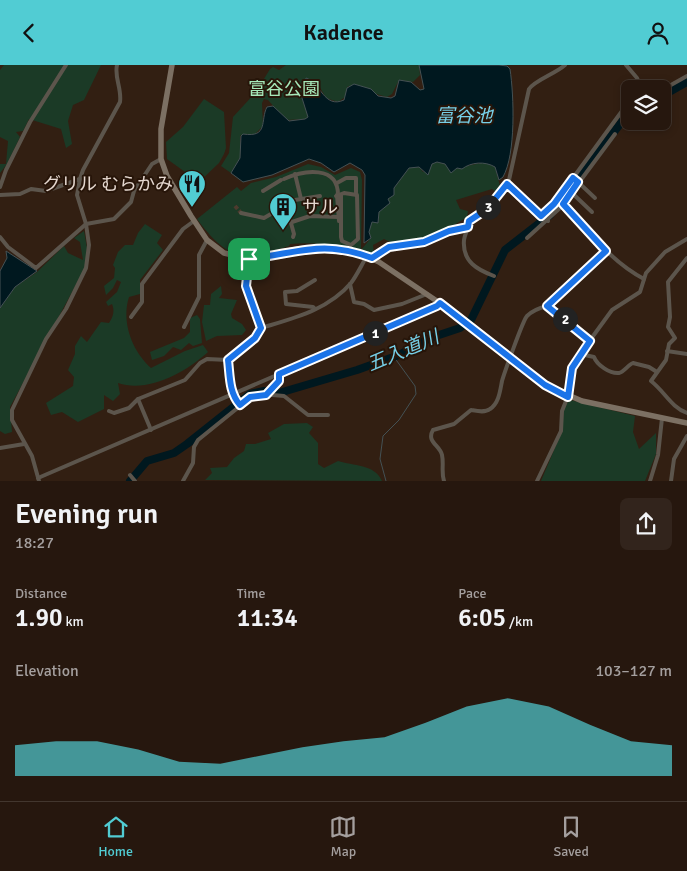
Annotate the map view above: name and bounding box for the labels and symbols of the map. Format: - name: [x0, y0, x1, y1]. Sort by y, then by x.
- park label: 富谷公園: [248, 78, 320, 100]
- water label: 富谷池: [435, 104, 494, 128]
- restaurant icon: グリル むらかみ: [177, 169, 207, 208]
- place label: グリル むらかみ: [43, 173, 173, 195]
- building icon: サル: [268, 192, 298, 231]
- pin: 3: [476, 195, 500, 219]
- place label: サル: [302, 196, 338, 218]
- pin: [228, 238, 270, 280]
- pin: 2: [552, 307, 578, 331]
- pin: 1: [362, 321, 388, 345]
- water label: 五入道川: [363, 324, 445, 377]

